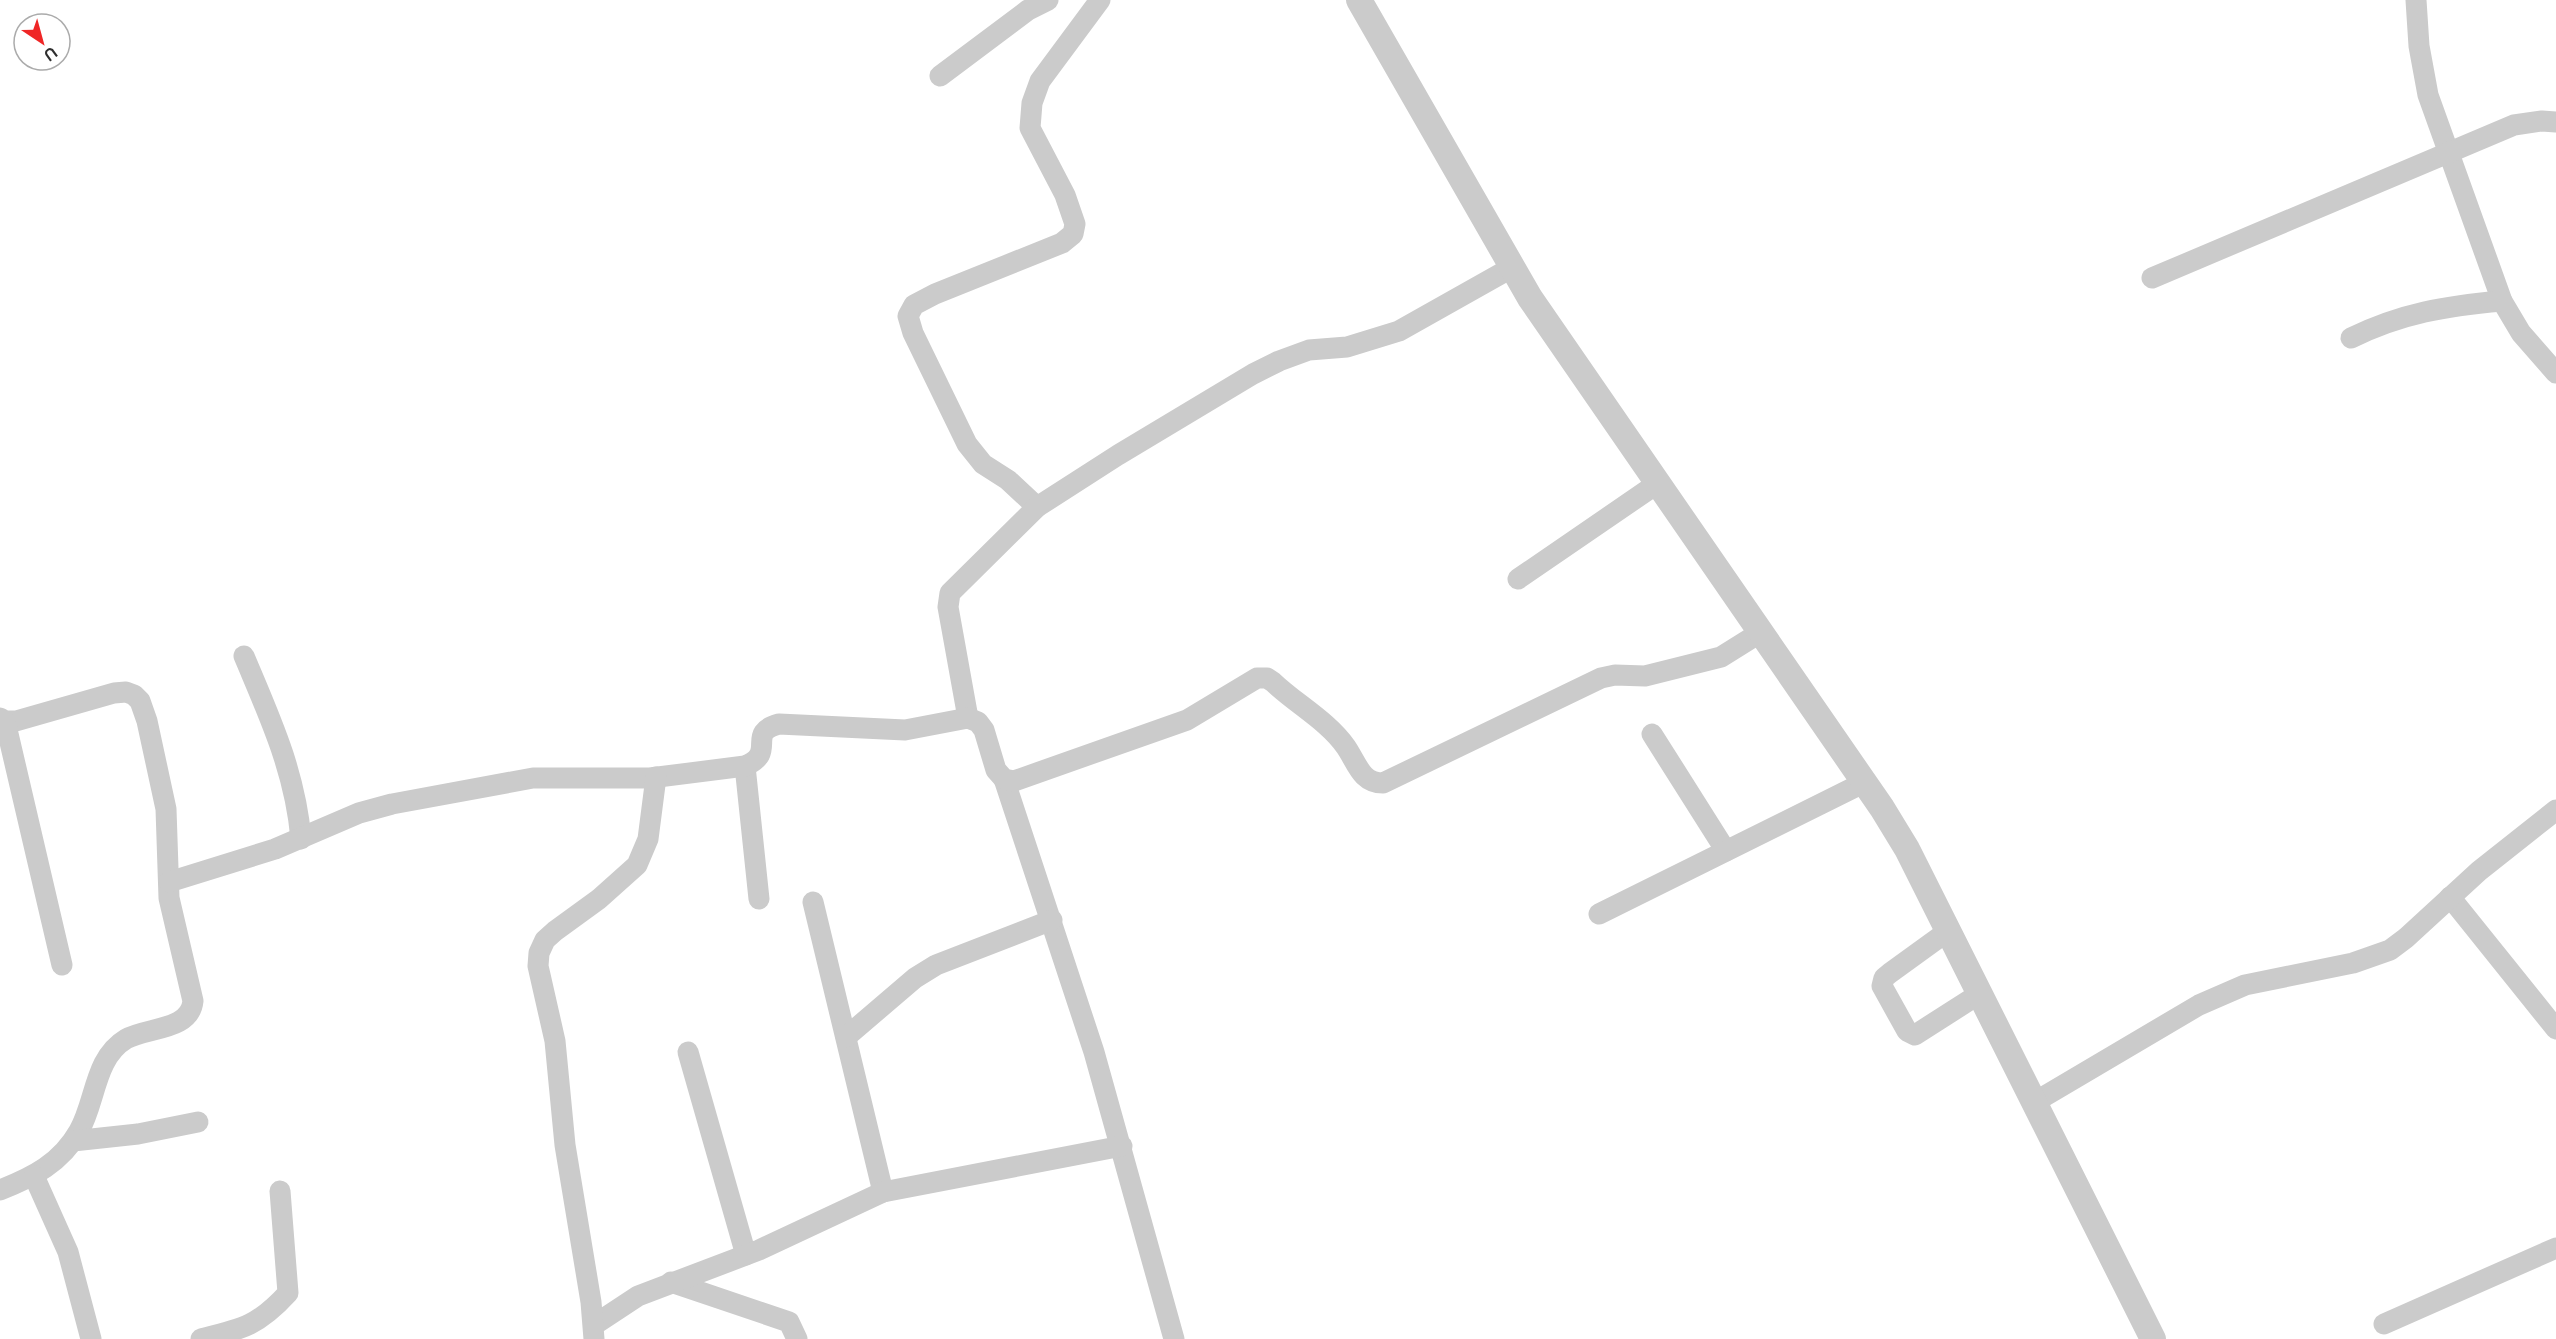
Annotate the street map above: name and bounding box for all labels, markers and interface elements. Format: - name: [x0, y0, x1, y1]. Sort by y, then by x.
- north arrow: [12, 12, 72, 72]
- text: U: [41, 43, 62, 66]

